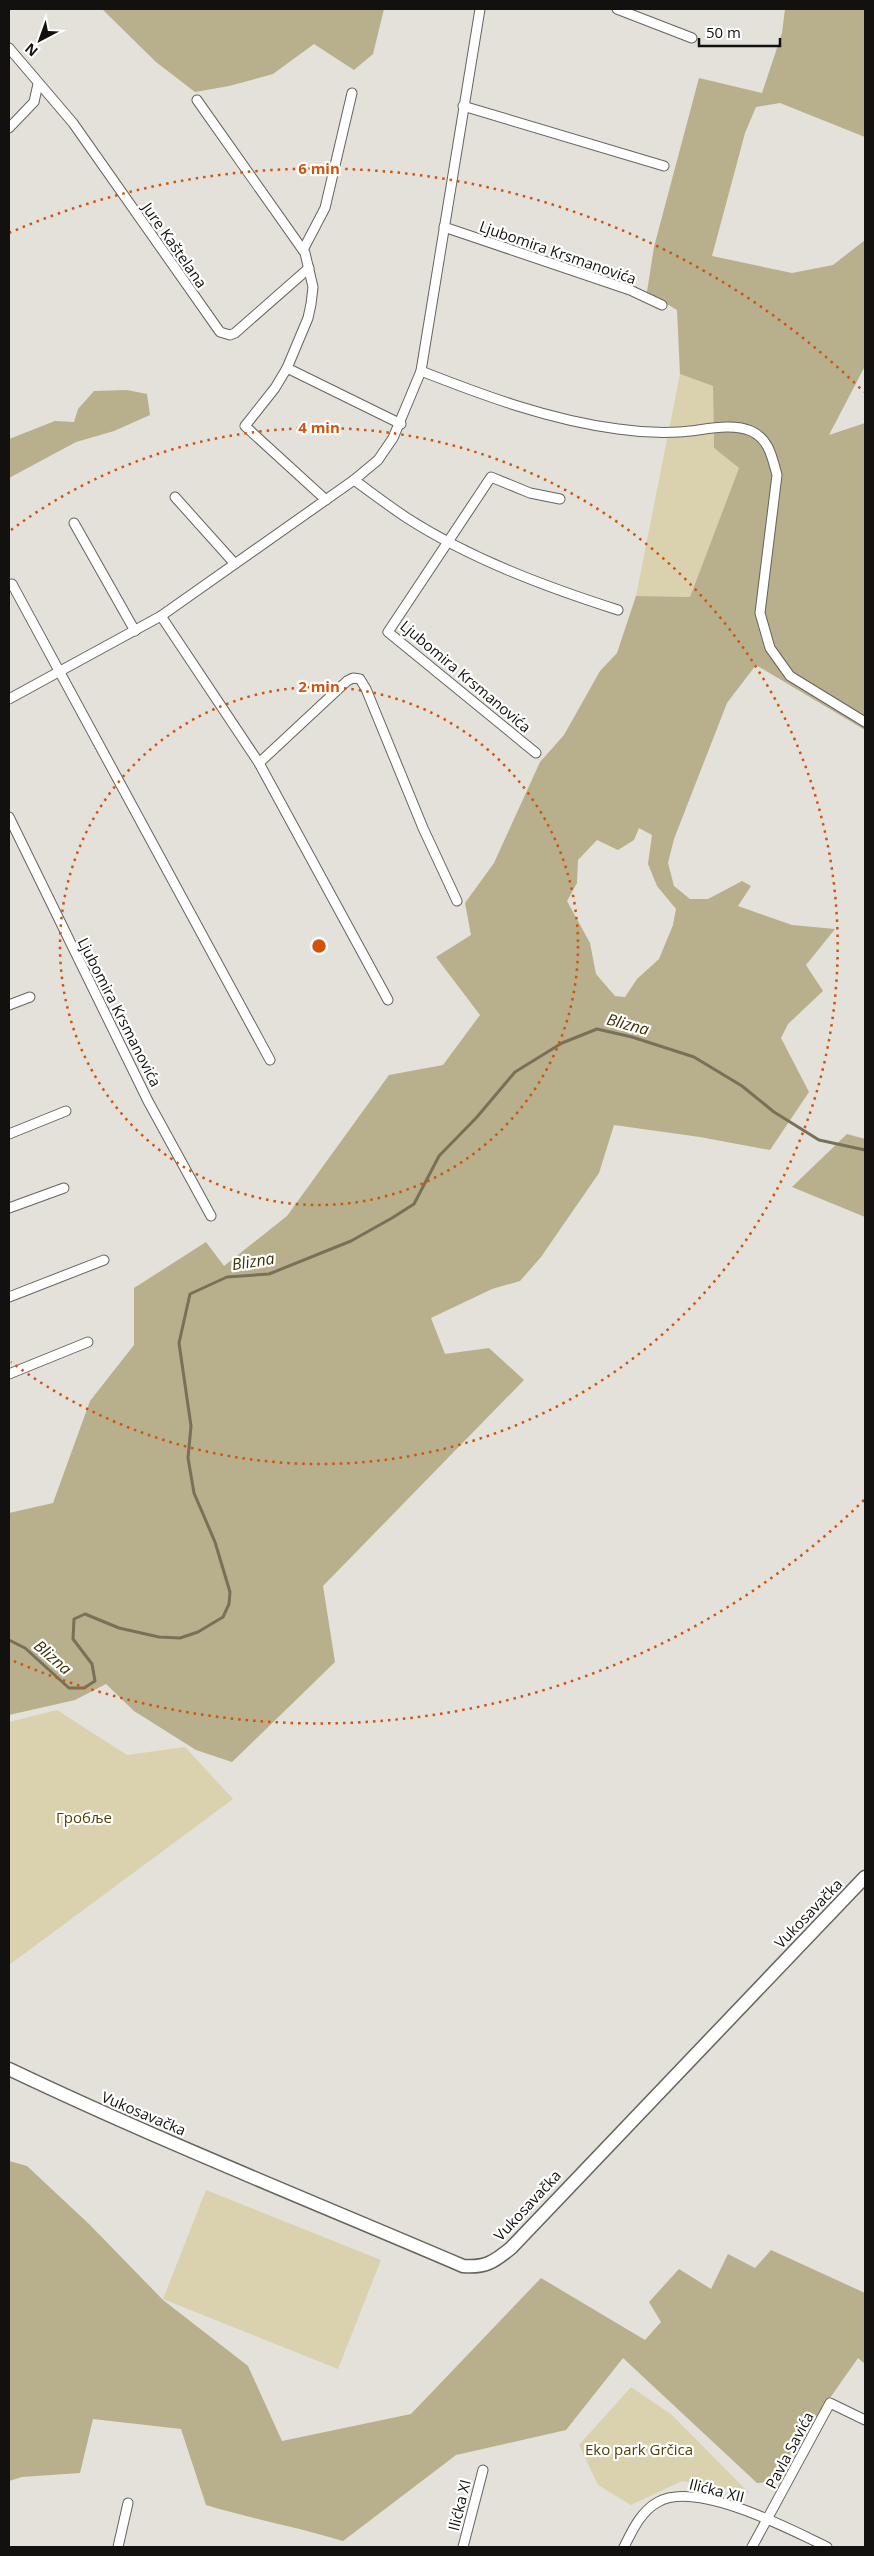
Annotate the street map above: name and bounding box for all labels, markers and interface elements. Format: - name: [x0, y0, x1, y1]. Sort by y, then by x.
- north arrow: [15, 15, 65, 65]
- scale bar: [699, 15, 780, 47]
- text: 50 m: [706, 22, 741, 42]
- text: N: [21, 39, 42, 61]
- text: 6 min: [298, 158, 340, 178]
- street label: Jure Kaštelana: [137, 197, 212, 292]
- street label: Ljubomira Krsmanovića: [477, 216, 639, 288]
- text: 4 min: [298, 417, 340, 437]
- street label: Ljubomira Krsmanovića: [396, 615, 536, 737]
- text: 2 min: [298, 676, 340, 696]
- street label: Ljubomira Krsmanovića: [74, 934, 166, 1090]
- centre of rings: [310, 937, 328, 955]
- water label: Blizna: [604, 1008, 652, 1040]
- water label: Blizna: [230, 1247, 276, 1275]
- water label: Blizna: [30, 1635, 76, 1679]
- park label: Гробље: [56, 1807, 112, 1827]
- street label: Vukosavačka: [770, 1874, 846, 1952]
- street label: Vukosavačka: [99, 2086, 189, 2140]
- street label: Vukosavačka: [489, 2165, 565, 2245]
- street label: Pavla Savića: [760, 2408, 818, 2492]
- park label: Eko park Grčica: [585, 2439, 693, 2459]
- street label: Ilićka XII: [687, 2474, 747, 2506]
- street label: Ilićka XI: [443, 2477, 475, 2533]

